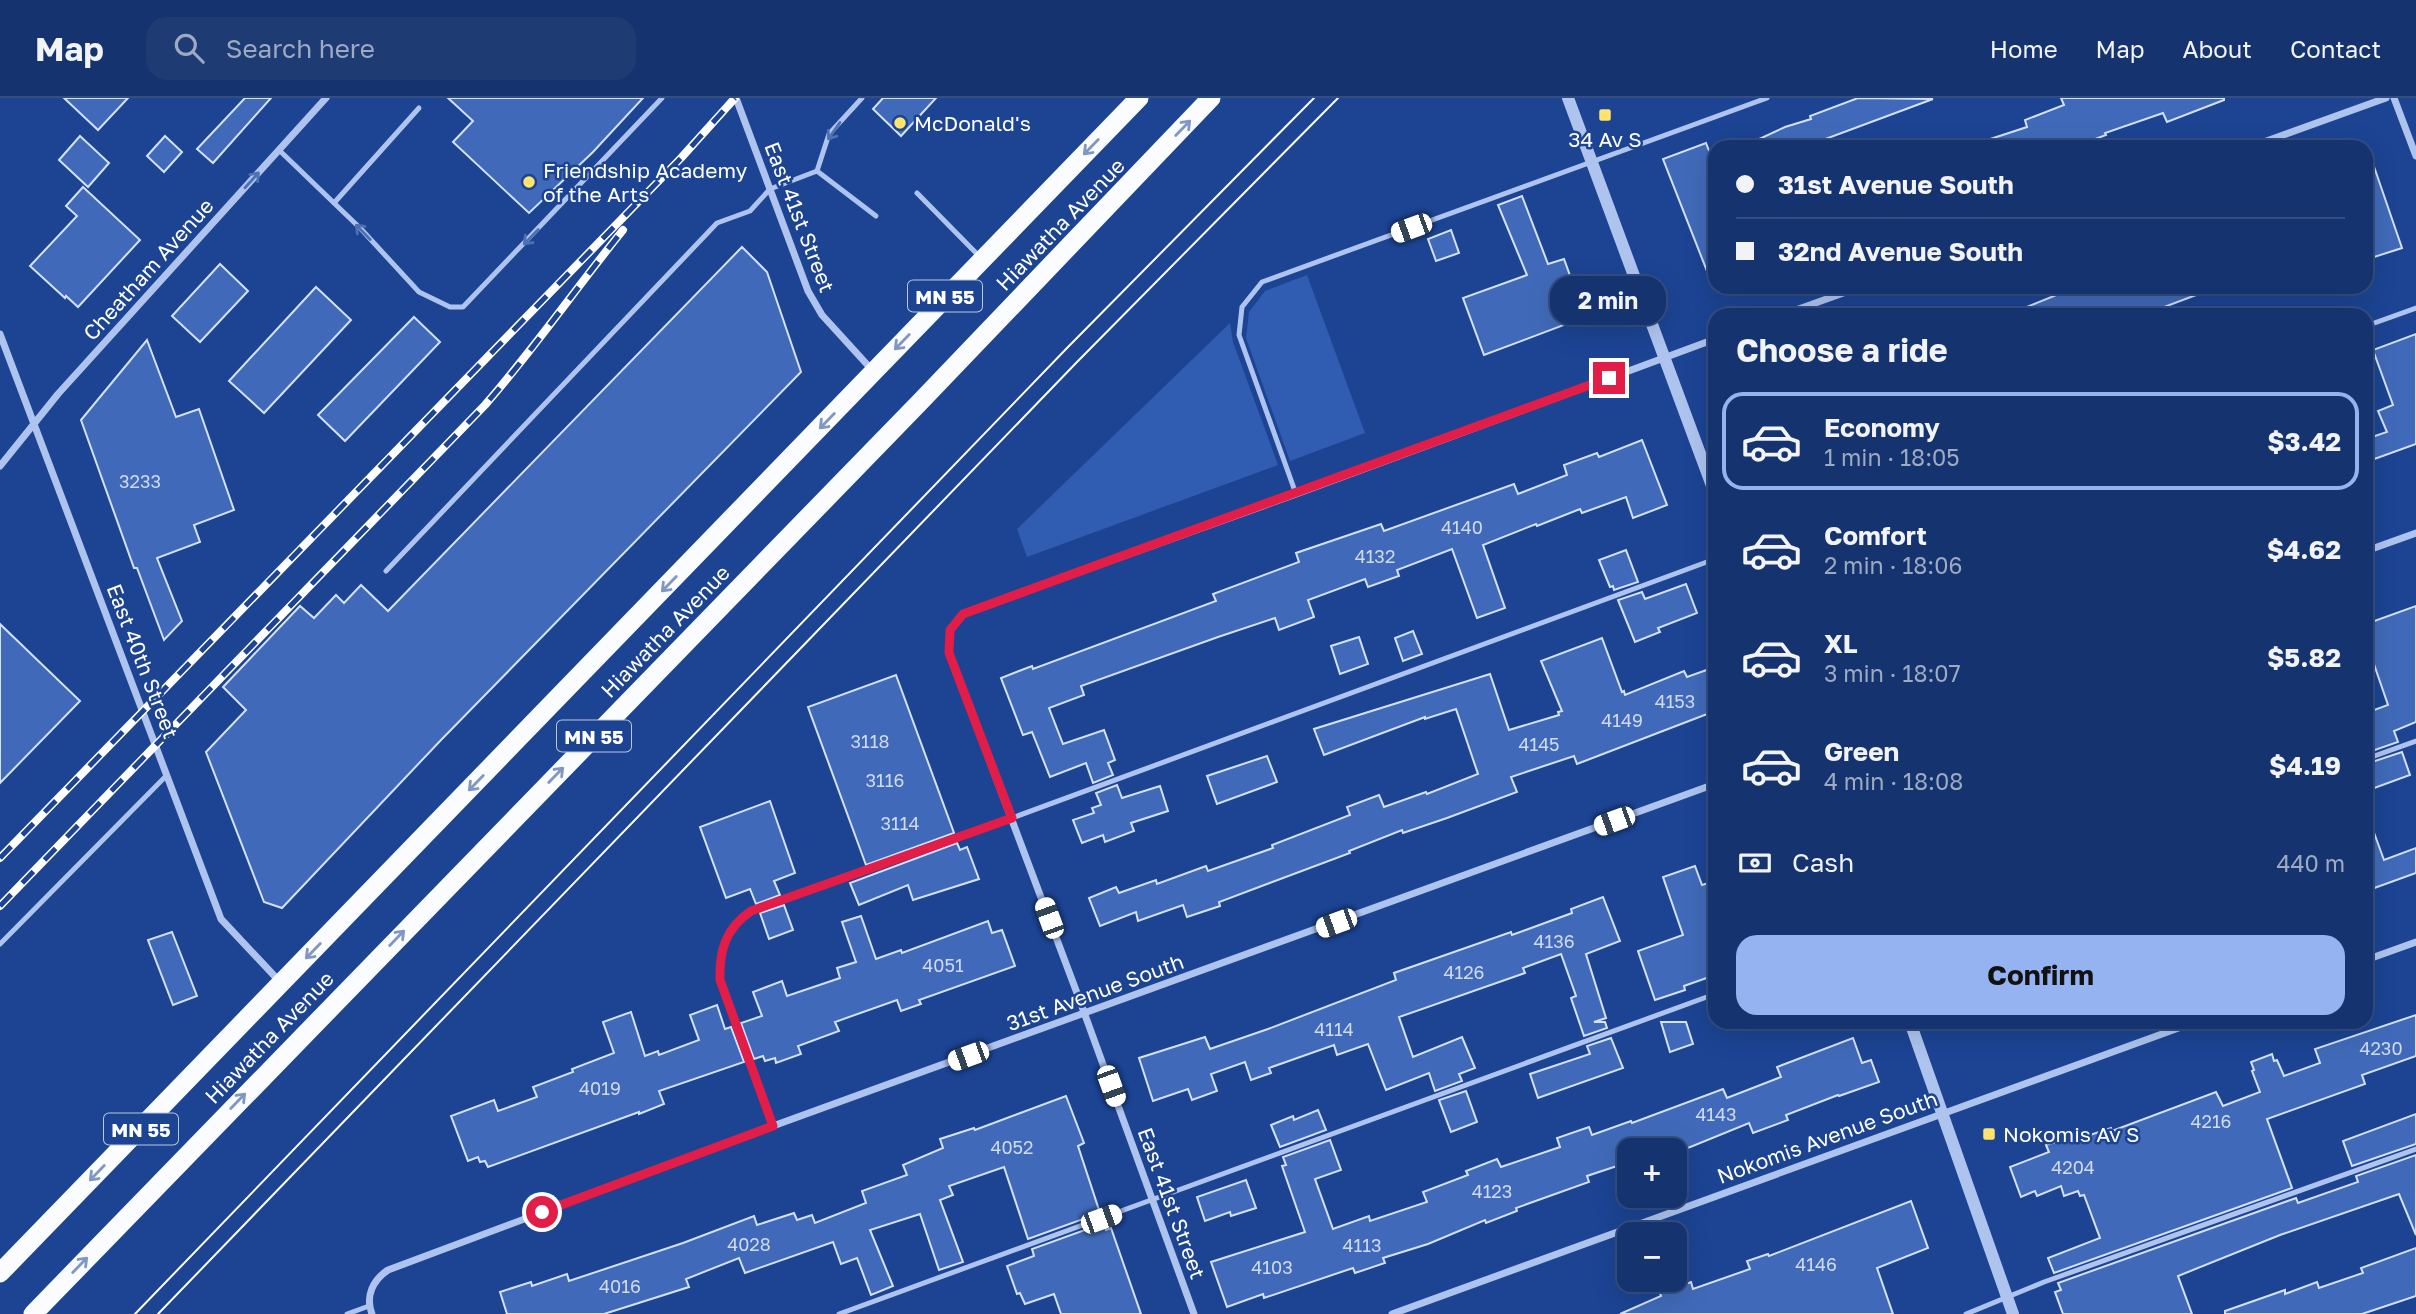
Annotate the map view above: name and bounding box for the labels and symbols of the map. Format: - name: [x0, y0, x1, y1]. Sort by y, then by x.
- marker: 34 Av S: [1597, 107, 1613, 123]
- place label: McDonald's: [914, 110, 1031, 136]
- marker: McDonald's: [892, 115, 908, 131]
- one-way arrow: [1175, 120, 1192, 137]
- one-way arrow: [827, 121, 841, 140]
- place label: 34 Av S: [1568, 126, 1642, 152]
- street label: East 41st Street: [759, 138, 841, 296]
- one-way arrow: [1083, 138, 1100, 155]
- street label: Hiawatha Avenue: [990, 152, 1130, 296]
- place label: Friendship Academy of the Arts: [543, 157, 748, 207]
- one-way arrow: [244, 171, 260, 189]
- marker: Friendship Academy of the Arts: [521, 174, 537, 190]
- street label: Cheatham Avenue: [77, 193, 219, 345]
- car: [1388, 211, 1435, 245]
- one-way arrow: [355, 224, 372, 241]
- one-way arrow: [523, 228, 540, 245]
- callout: 2 min: [1551, 276, 1667, 326]
- road number: MN 55: [908, 280, 982, 312]
- one-way arrow: [894, 332, 911, 350]
- route end: [1593, 362, 1625, 394]
- one-way arrow: [818, 412, 835, 429]
- house number: 3233: [119, 470, 161, 492]
- house number: 4140: [1441, 516, 1483, 538]
- house number: 4132: [1355, 545, 1395, 567]
- street label: Hiawatha Avenue: [595, 559, 735, 703]
- one-way arrow: [660, 576, 677, 593]
- street label: East 40th Street: [102, 580, 184, 742]
- house number: 4153: [1655, 690, 1695, 712]
- house number: 4149: [1601, 709, 1643, 731]
- road number: MN 55: [557, 720, 631, 751]
- house number: 3118: [851, 730, 889, 752]
- house number: 4145: [1518, 733, 1560, 755]
- one-way arrow: [547, 767, 564, 784]
- house number: 3116: [866, 769, 904, 791]
- one-way arrow: [468, 774, 485, 791]
- car: [1591, 804, 1638, 838]
- house number: 3114: [881, 812, 919, 834]
- car: [1032, 895, 1067, 941]
- car: [1313, 906, 1360, 940]
- one-way arrow: [388, 930, 405, 947]
- house number: 4136: [1533, 930, 1575, 952]
- one-way arrow: [304, 943, 321, 960]
- street label: 31st Avenue South: [1003, 948, 1187, 1036]
- house number: 4051: [922, 954, 964, 976]
- house number: 4126: [1443, 961, 1485, 983]
- street label: Hiawatha Avenue: [199, 965, 339, 1109]
- house number: 4114: [1314, 1018, 1354, 1040]
- house number: 4230: [2359, 1037, 2403, 1059]
- car: [945, 1039, 992, 1073]
- car: [1094, 1063, 1129, 1109]
- house number: 4019: [579, 1077, 621, 1099]
- street label: Nokomis Avenue South: [1713, 1085, 1941, 1189]
- one-way arrow: [230, 1093, 247, 1110]
- house number: 4143: [1695, 1103, 1737, 1125]
- house number: 4216: [2190, 1110, 2232, 1132]
- road number: MN 55: [104, 1113, 178, 1144]
- place label: Nokomis Av S: [2003, 1121, 2139, 1147]
- street label: East 41st Street: [1133, 1124, 1211, 1282]
- marker: Nokomis Av S: [1981, 1126, 1997, 1142]
- house number: 4052: [990, 1136, 1034, 1158]
- house number: 4204: [2051, 1156, 2095, 1178]
- one-way arrow: [89, 1165, 106, 1182]
- house number: 4123: [1472, 1180, 1512, 1202]
- route start: [526, 1196, 558, 1228]
- car: [1078, 1202, 1125, 1236]
- house number: 4028: [727, 1233, 771, 1255]
- house number: 4113: [1343, 1234, 1381, 1256]
- house number: 4146: [1795, 1253, 1837, 1275]
- house number: 4103: [1251, 1256, 1293, 1278]
- one-way arrow: [72, 1257, 89, 1274]
- house number: 4016: [599, 1275, 641, 1297]

